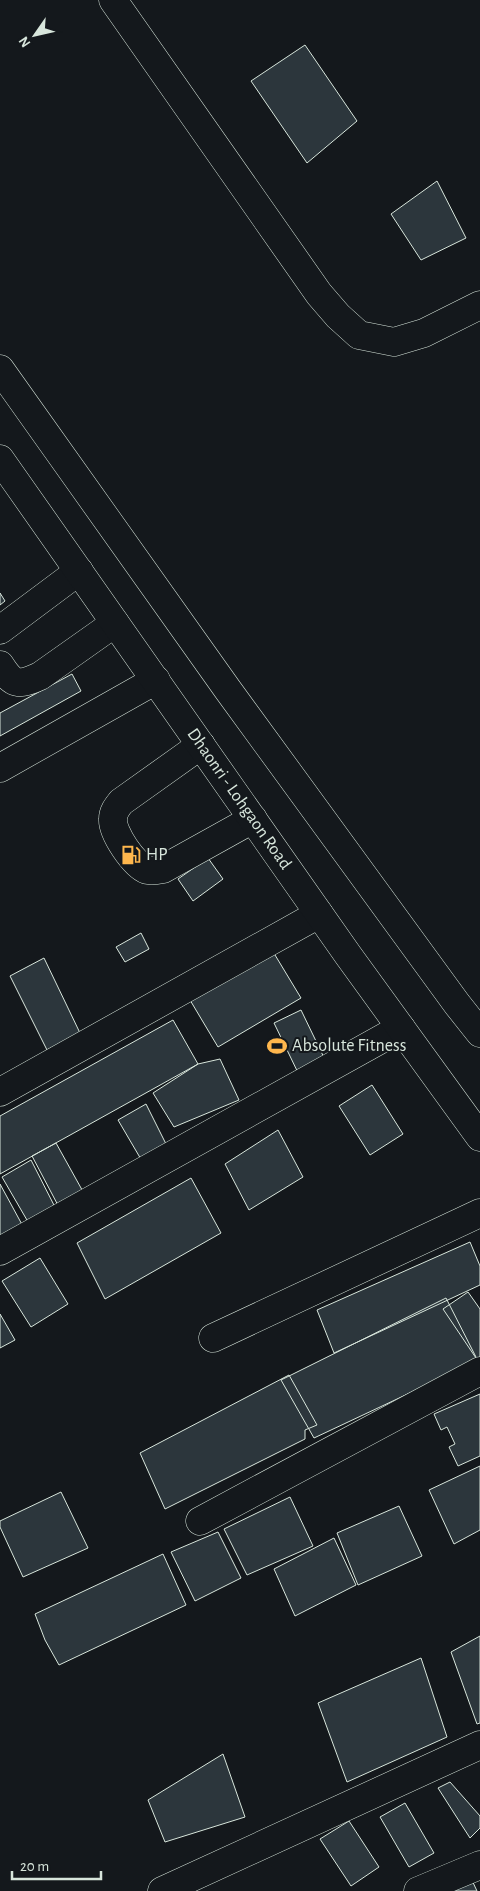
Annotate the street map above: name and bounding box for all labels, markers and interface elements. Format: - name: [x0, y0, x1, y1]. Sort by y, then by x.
- north arrow: [10, 10, 60, 60]
- text: N: [17, 34, 34, 50]
- street label: Dhaonri - Lohgaon Road: [184, 725, 294, 873]
- fuel station icon: HP: [120, 844, 142, 866]
- place label: HP: [146, 846, 168, 864]
- sports icon: Absolute Fitness: [266, 1035, 288, 1057]
- place label: Absolute Fitness: [292, 1037, 406, 1055]
- scale bar: [12, 1848, 101, 1880]
- text: 20 m: [20, 1859, 49, 1874]

